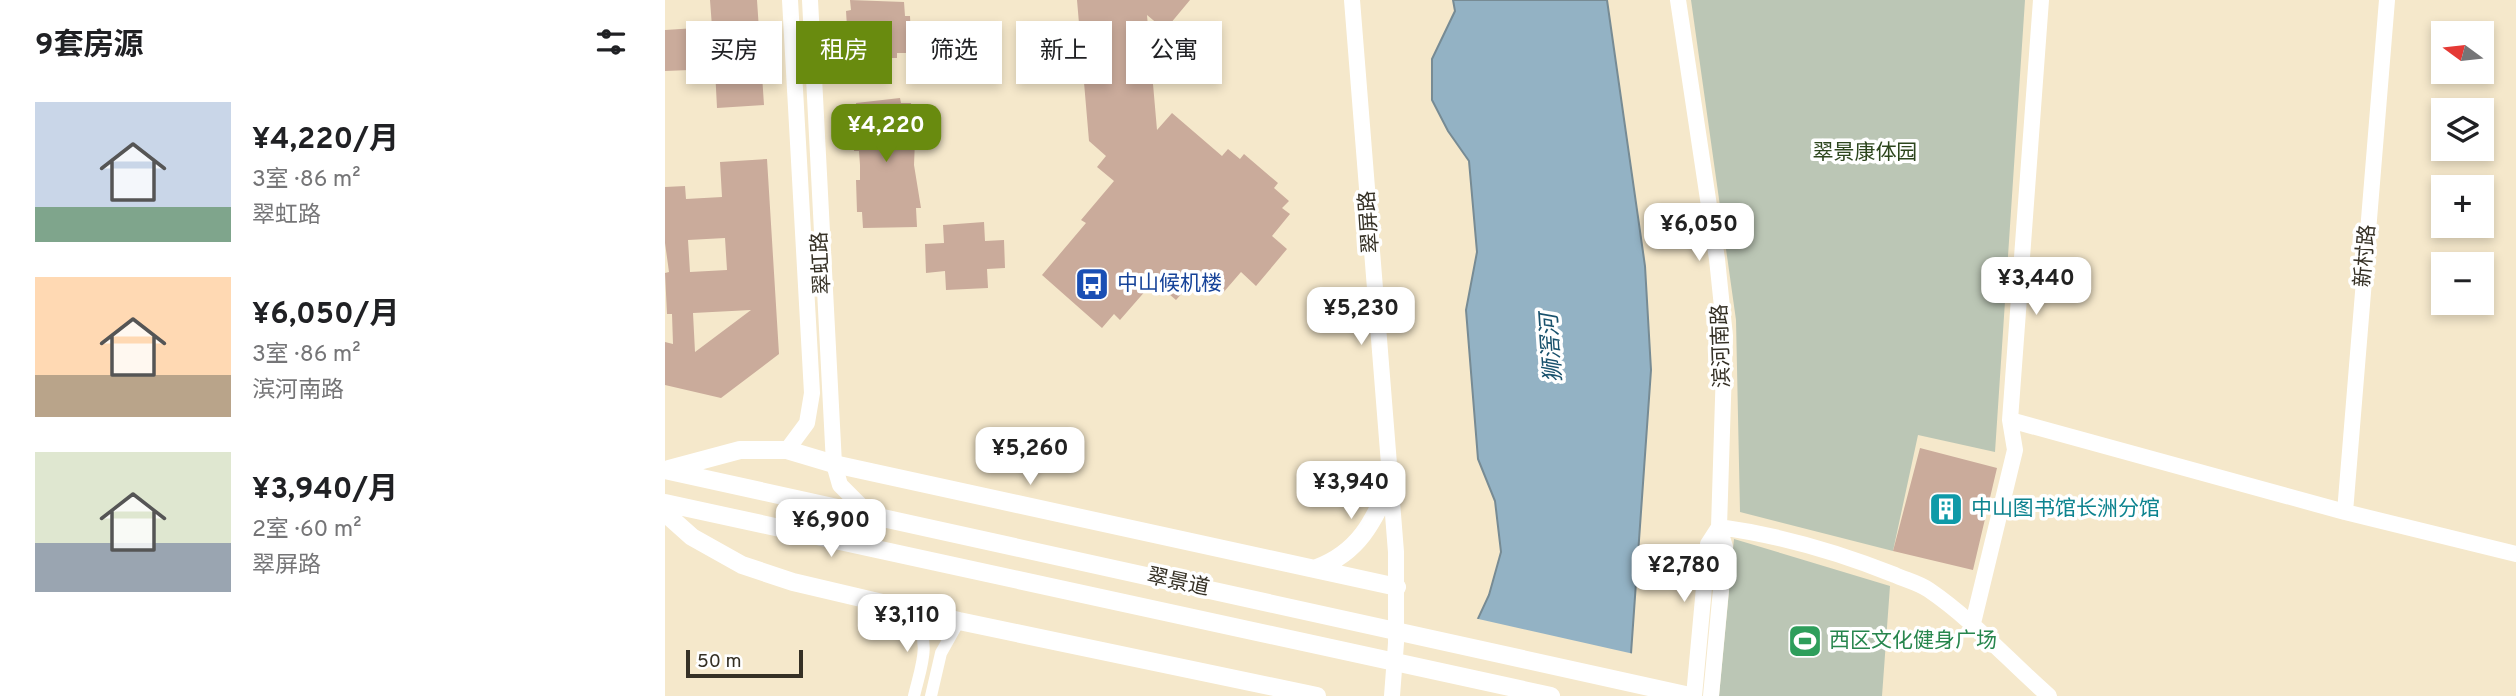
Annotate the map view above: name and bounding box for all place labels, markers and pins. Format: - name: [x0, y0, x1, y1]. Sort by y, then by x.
- pin: ¥4,220: [829, 104, 943, 164]
- pin: ¥6,050: [1642, 204, 1756, 263]
- pin: ¥3,440: [1979, 258, 2093, 317]
- bus stop icon: 中山候机楼: [1073, 265, 1111, 303]
- place label: 中山候机楼: [1117, 271, 1222, 298]
- pin: ¥5,230: [1304, 288, 1418, 347]
- pin: ¥5,260: [973, 428, 1087, 487]
- pin: ¥3,940: [1294, 462, 1408, 521]
- building icon: 中山图书馆长洲分馆: [1927, 490, 1965, 528]
- place label: 中山图书馆长洲分馆: [1971, 496, 2160, 523]
- pin: ¥6,900: [774, 500, 888, 559]
- pin: ¥2,780: [1627, 544, 1741, 604]
- pin: ¥3,110: [850, 594, 964, 654]
- sports icon: 西区文化健身广场: [1786, 622, 1824, 660]
- place label: 西区文化健身广场: [1829, 628, 1997, 655]

